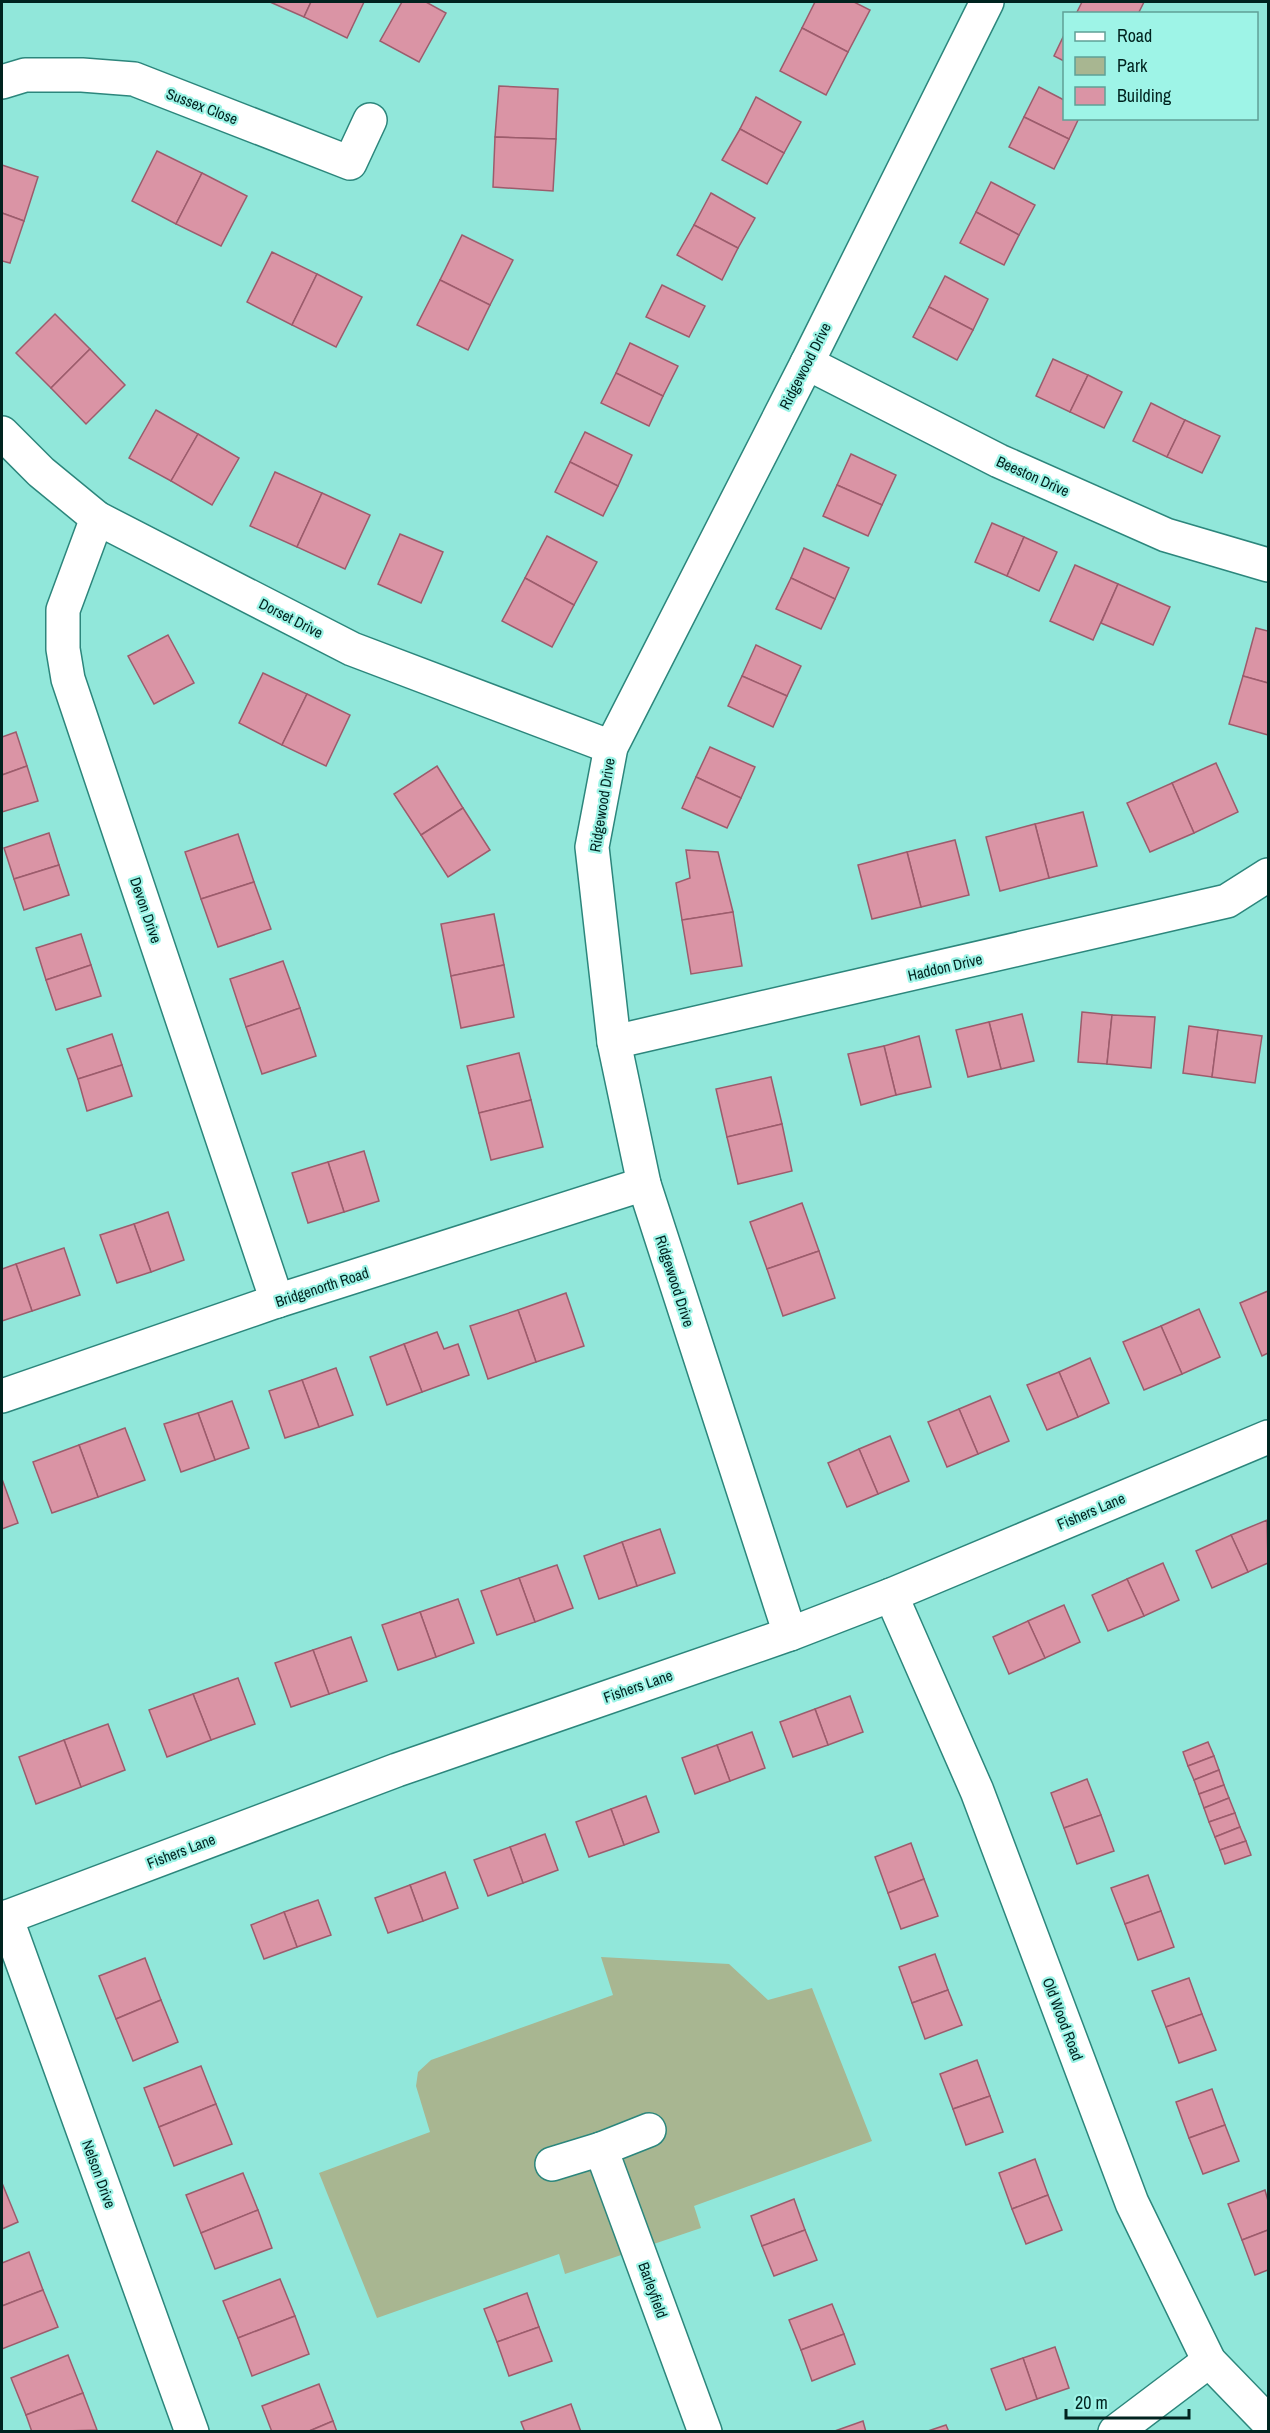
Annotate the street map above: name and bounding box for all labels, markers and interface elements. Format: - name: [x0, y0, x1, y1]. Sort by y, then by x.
- legend: [1063, 12, 1258, 120]
- text: Road: [1117, 23, 1152, 48]
- text: Park: [1117, 53, 1148, 78]
- street label: Sussex Close: [163, 83, 241, 129]
- text: Building: [1117, 83, 1172, 108]
- street label: Ridgewood Drive: [774, 319, 836, 413]
- street label: Beeston Drive: [993, 451, 1073, 502]
- street label: Dorset Drive: [255, 593, 327, 643]
- street label: Ridgewood Drive: [584, 756, 620, 854]
- street label: Devon Drive: [125, 874, 167, 946]
- street label: Haddon Drive: [906, 948, 984, 986]
- street label: Ridgewood Drive: [650, 1233, 700, 1330]
- street label: Bridgenorth Road: [273, 1262, 371, 1312]
- street label: Fishers Lane: [1054, 1487, 1128, 1535]
- street label: Fishers Lane: [601, 1664, 676, 1708]
- street label: Fishers Lane: [144, 1828, 218, 1874]
- street label: Old Wood Road: [1038, 1974, 1088, 2064]
- street label: Nelson Drive: [77, 2137, 121, 2211]
- street label: Barleyfield: [633, 2259, 673, 2321]
- scale bar: [1066, 2382, 1189, 2420]
- text: 20 m: [1075, 2390, 1108, 2415]

